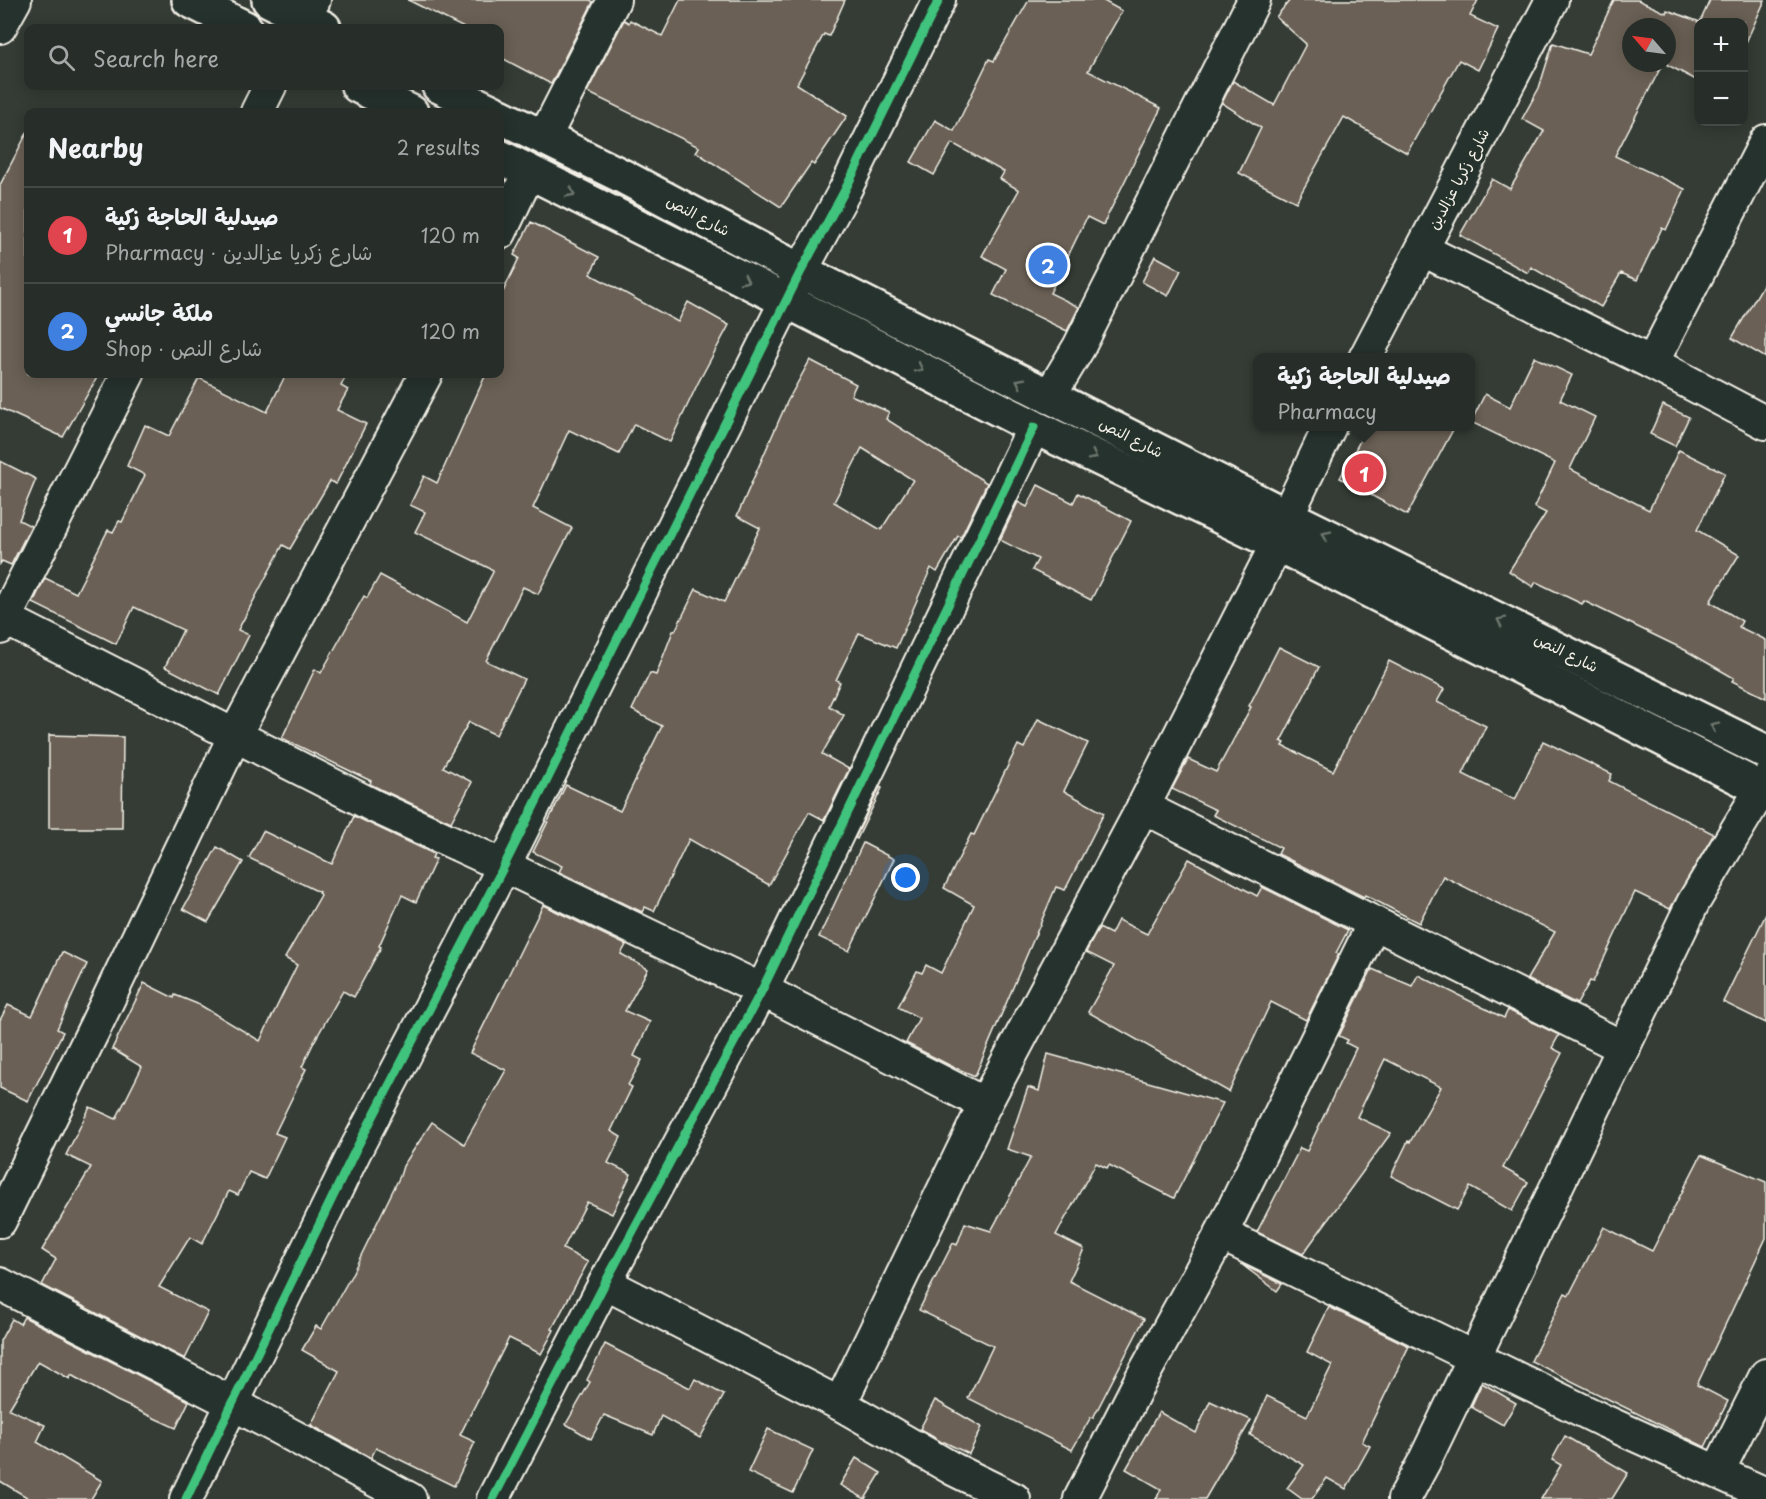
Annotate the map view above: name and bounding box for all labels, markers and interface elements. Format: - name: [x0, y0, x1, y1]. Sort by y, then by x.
- north arrow: [1622, 18, 1676, 72]
- map controls: [1694, 18, 1748, 126]
- button: +: [1694, 18, 1748, 72]
- search box: [24, 24, 504, 90]
- icon: search: [45, 41, 78, 74]
- text: Search here: [93, 41, 219, 74]
- button: −: [1694, 72, 1748, 126]
- street label: شارع زكريا عزالدين: [1421, 123, 1494, 233]
- text: Nearby: [48, 128, 143, 167]
- text: 2 results: [397, 132, 480, 162]
- one-way arrow: [564, 185, 575, 197]
- street label: شارع النص: [663, 188, 734, 241]
- text: صيدلية الحاجة زكية: [105, 199, 278, 232]
- text: 1: [63, 220, 72, 250]
- text: 120 m: [421, 220, 480, 250]
- text: Pharmacy · شارع زكريا عزالدين: [105, 237, 373, 267]
- pin: 2: [1028, 242, 1068, 288]
- one-way arrow: [739, 273, 749, 284]
- text: ملكة جانسي: [105, 295, 213, 328]
- text: 2: [60, 316, 75, 346]
- text: 120 m: [421, 316, 480, 346]
- text: Shop · شارع النص: [105, 333, 262, 363]
- popup: [1253, 353, 1475, 431]
- text: صيدلية الحاجة زكية: [1277, 358, 1451, 391]
- one-way arrow: [912, 361, 923, 373]
- one-way arrow: [1016, 378, 1026, 389]
- text: Pharmacy: [1277, 396, 1377, 426]
- street label: شارع النص: [1096, 411, 1168, 463]
- one-way arrow: [1087, 448, 1098, 460]
- pin: 1: [1344, 450, 1384, 496]
- one-way arrow: [1321, 531, 1332, 542]
- one-way arrow: [1496, 616, 1507, 628]
- street label: شارع النص: [1531, 626, 1603, 677]
- one-way arrow: [1709, 721, 1720, 733]
- your location: [891, 863, 920, 892]

